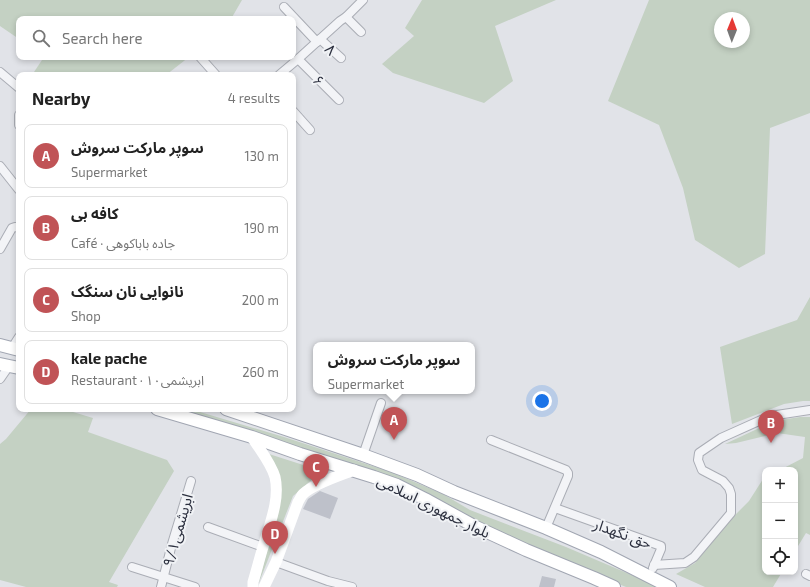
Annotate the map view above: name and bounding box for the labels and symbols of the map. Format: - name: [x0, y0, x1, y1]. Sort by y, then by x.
- north arrow: [714, 12, 750, 48]
- street label: ۸: [322, 39, 341, 59]
- street label: ۶: [310, 71, 328, 89]
- your location: [532, 391, 552, 411]
- pin: A: [381, 407, 407, 440]
- pin: B: [758, 410, 784, 443]
- pin: C: [303, 454, 329, 487]
- street label: بلوار جمهوری اسلامی: [374, 471, 494, 542]
- street label: ۹/۱ابریشمی: [158, 491, 197, 569]
- street label: حق نگهدار: [590, 514, 655, 554]
- pin: D: [262, 521, 288, 554]

